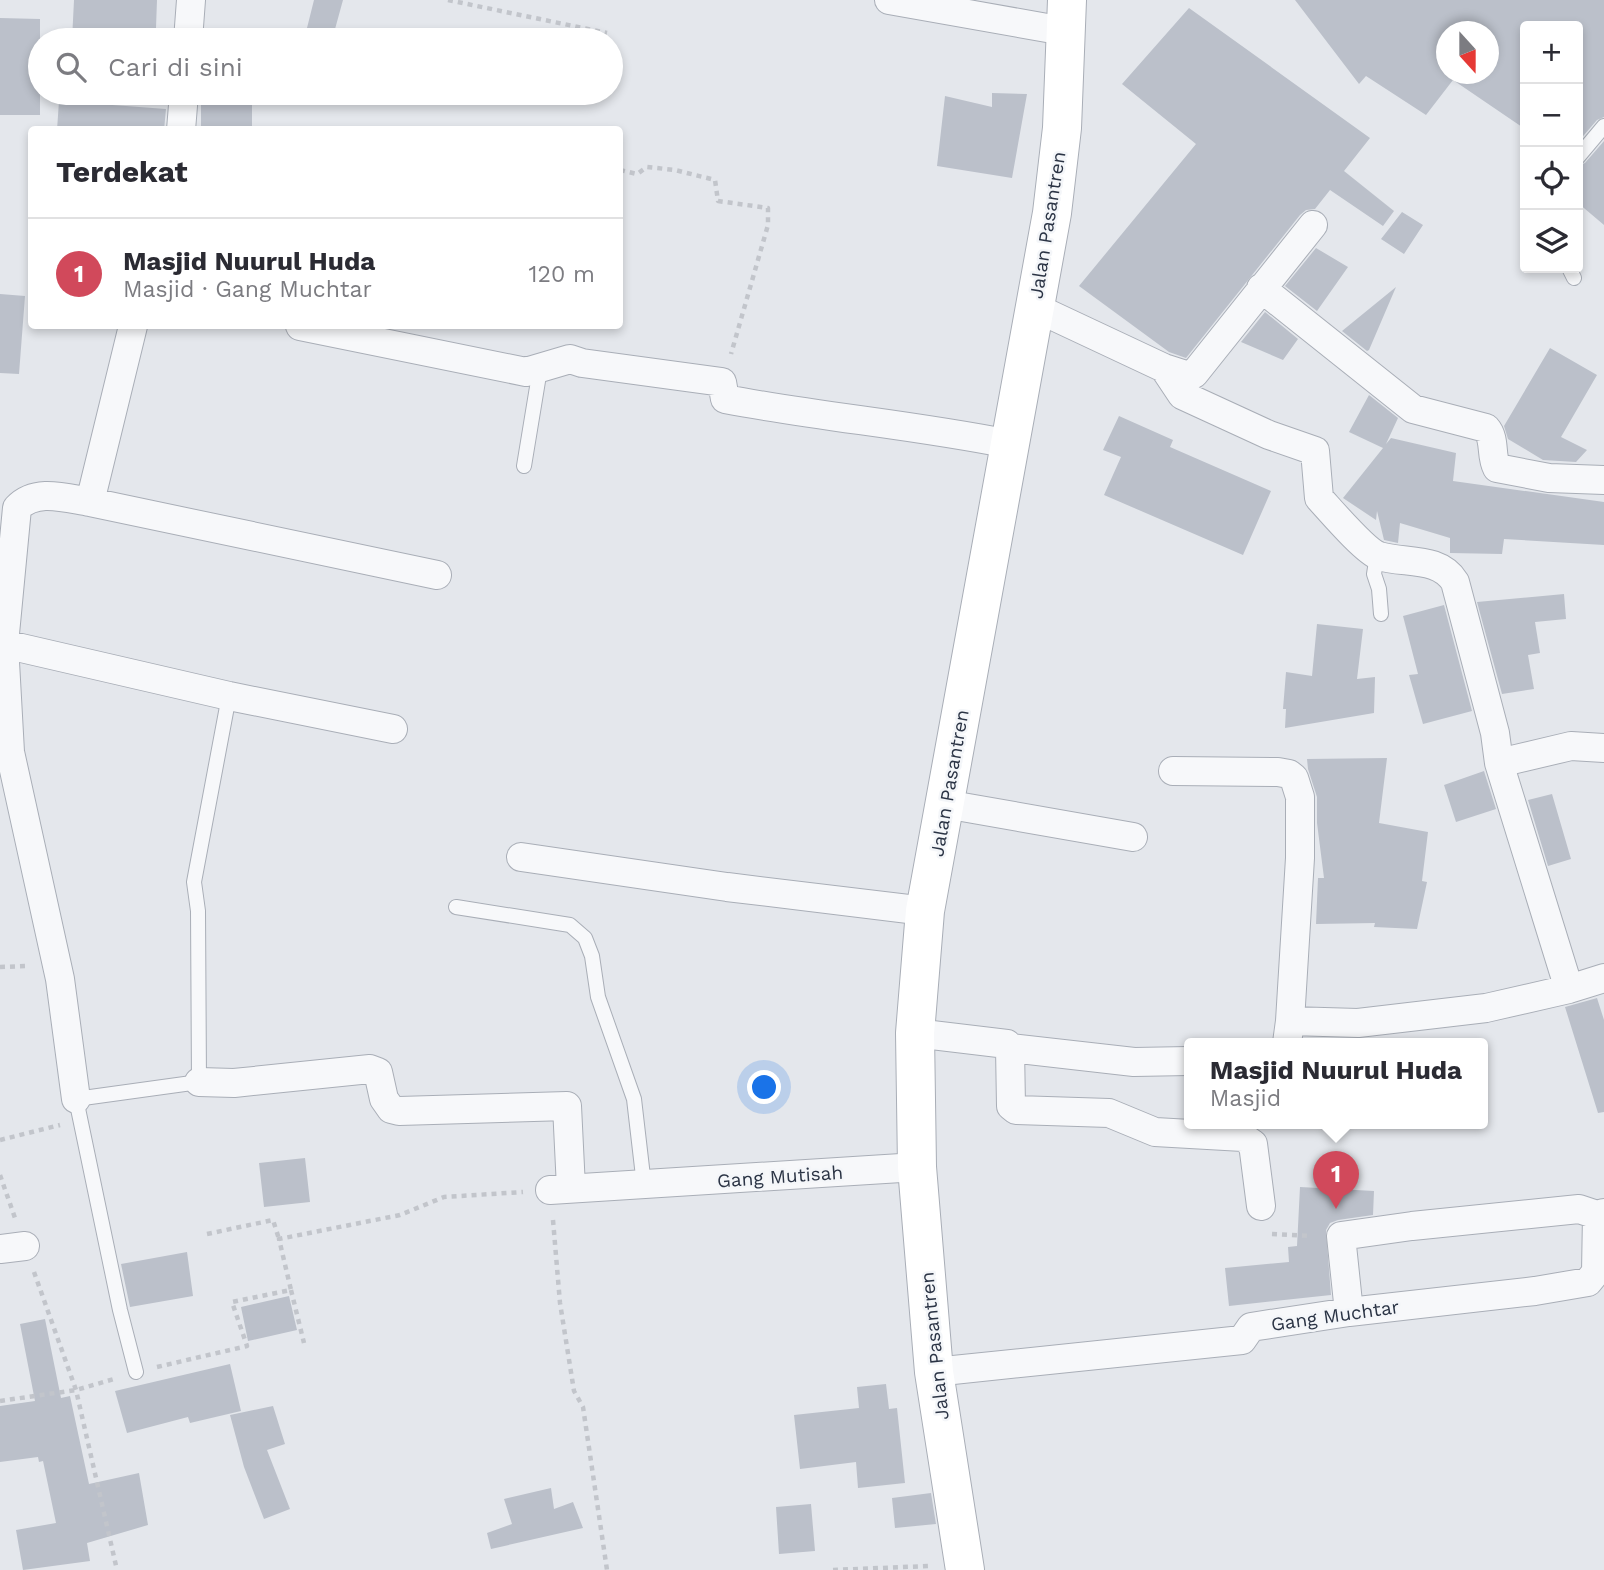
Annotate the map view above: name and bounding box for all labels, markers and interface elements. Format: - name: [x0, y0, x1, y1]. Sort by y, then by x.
- north arrow: [1436, 21, 1499, 84]
- map controls: [1520, 21, 1583, 273]
- button: +: [1520, 21, 1583, 84]
- search box: [28, 28, 623, 105]
- icon: search: [52, 48, 90, 86]
- text: Cari di sini: [108, 52, 243, 82]
- button: −: [1520, 84, 1583, 147]
- button: locate: [1520, 147, 1583, 210]
- street label: Jalan Pasantren: [1024, 150, 1070, 300]
- text: Terdekat: [56, 154, 188, 189]
- button: layers: [1520, 210, 1583, 273]
- text: Masjid Nuurul Huda: [123, 246, 375, 276]
- text: 1: [74, 261, 84, 288]
- text: 120 m: [529, 261, 595, 288]
- text: Masjid · Gang Muchtar: [123, 276, 372, 303]
- street label: Jalan Pasantren: [925, 708, 974, 858]
- popup: [1184, 1038, 1488, 1129]
- text: Masjid Nuurul Huda: [1210, 1055, 1462, 1085]
- your location: [747, 1070, 781, 1104]
- text: Masjid: [1210, 1085, 1281, 1112]
- pin: 1: [1313, 1151, 1359, 1209]
- street label: Gang Mutisah: [716, 1161, 844, 1192]
- street label: Jalan Pasantren: [915, 1271, 954, 1421]
- street label: Gang Muchtar: [1269, 1295, 1401, 1336]

